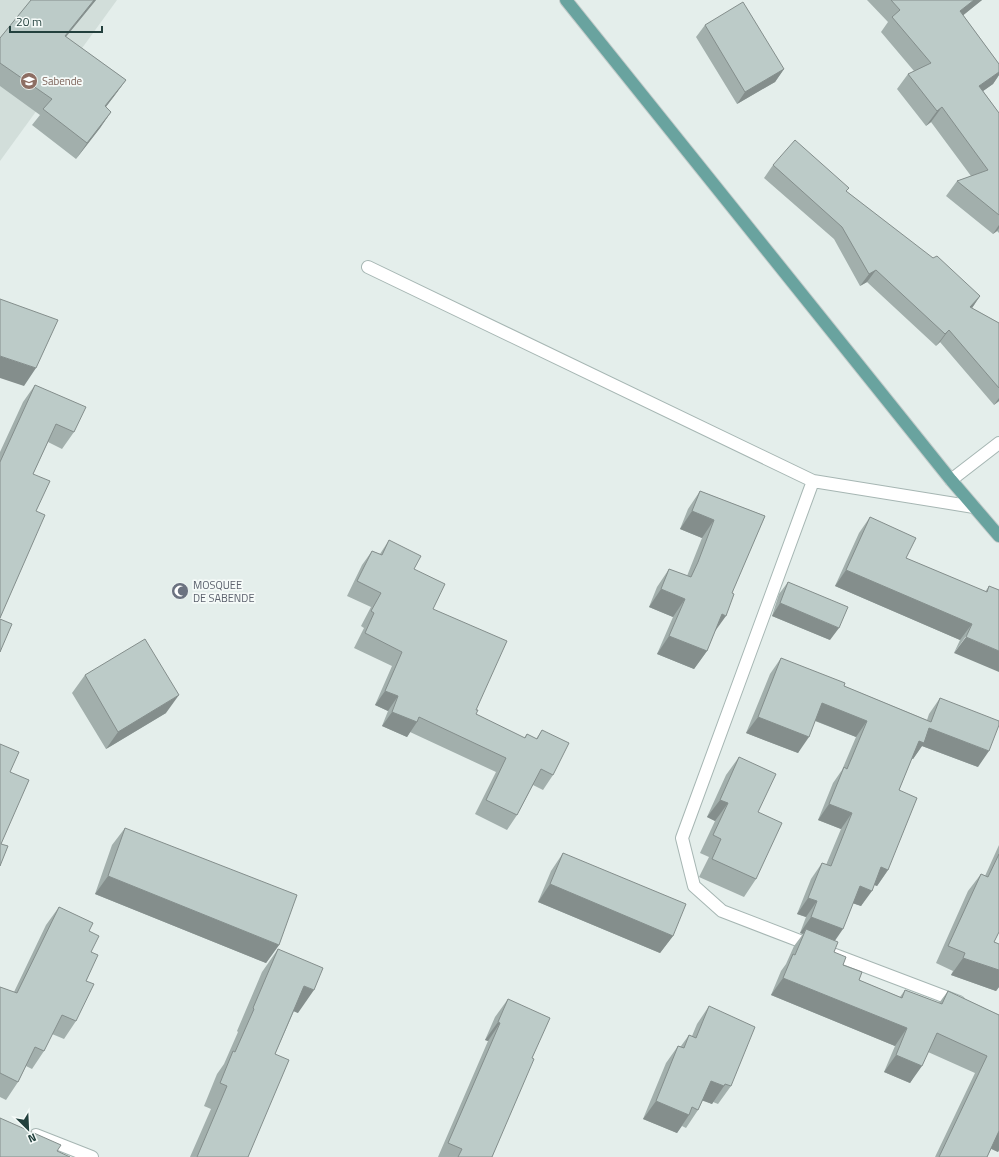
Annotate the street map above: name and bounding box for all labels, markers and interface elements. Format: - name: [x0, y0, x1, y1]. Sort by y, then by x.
- scale bar: [10, 8, 102, 34]
- text: 20 m: [16, 12, 42, 31]
- school or university icon: Sabende: [19, 71, 39, 91]
- place label: Sabende: [42, 73, 83, 89]
- place label: MOSQUEE DE SABENDE: [193, 577, 254, 606]
- mosque icon: MOSQUEE DE SABENDE: [170, 581, 190, 601]
- north arrow: [8, 1109, 48, 1149]
- text: N: [25, 1129, 39, 1147]

